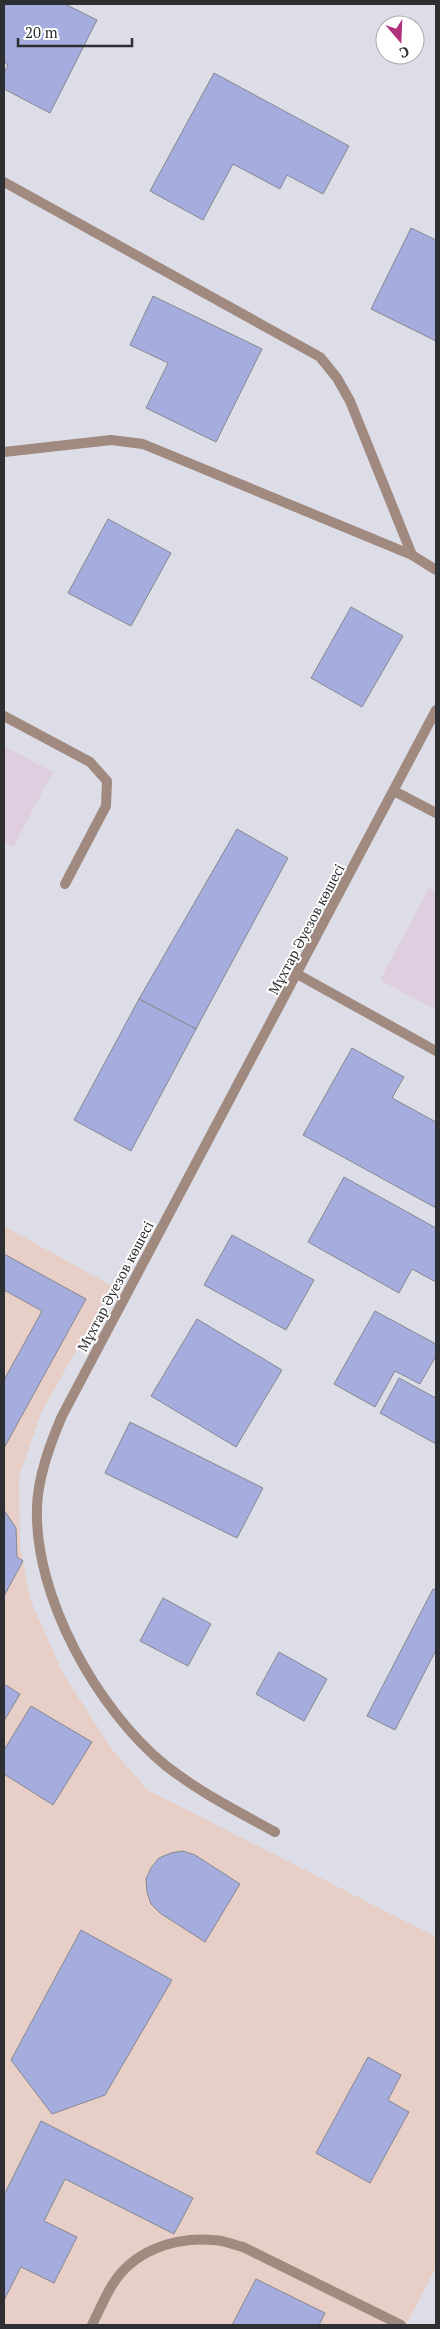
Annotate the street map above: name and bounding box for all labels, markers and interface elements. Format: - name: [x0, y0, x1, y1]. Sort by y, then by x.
- scale bar: [18, 15, 131, 47]
- north arrow: [375, 15, 425, 65]
- text: 20 m: [25, 22, 58, 42]
- text: С: [397, 42, 412, 63]
- street label: Мұхтар Әуезов көшесі: [263, 860, 349, 998]
- street label: Мұхтар Әуезов көшесі: [72, 1217, 158, 1355]

